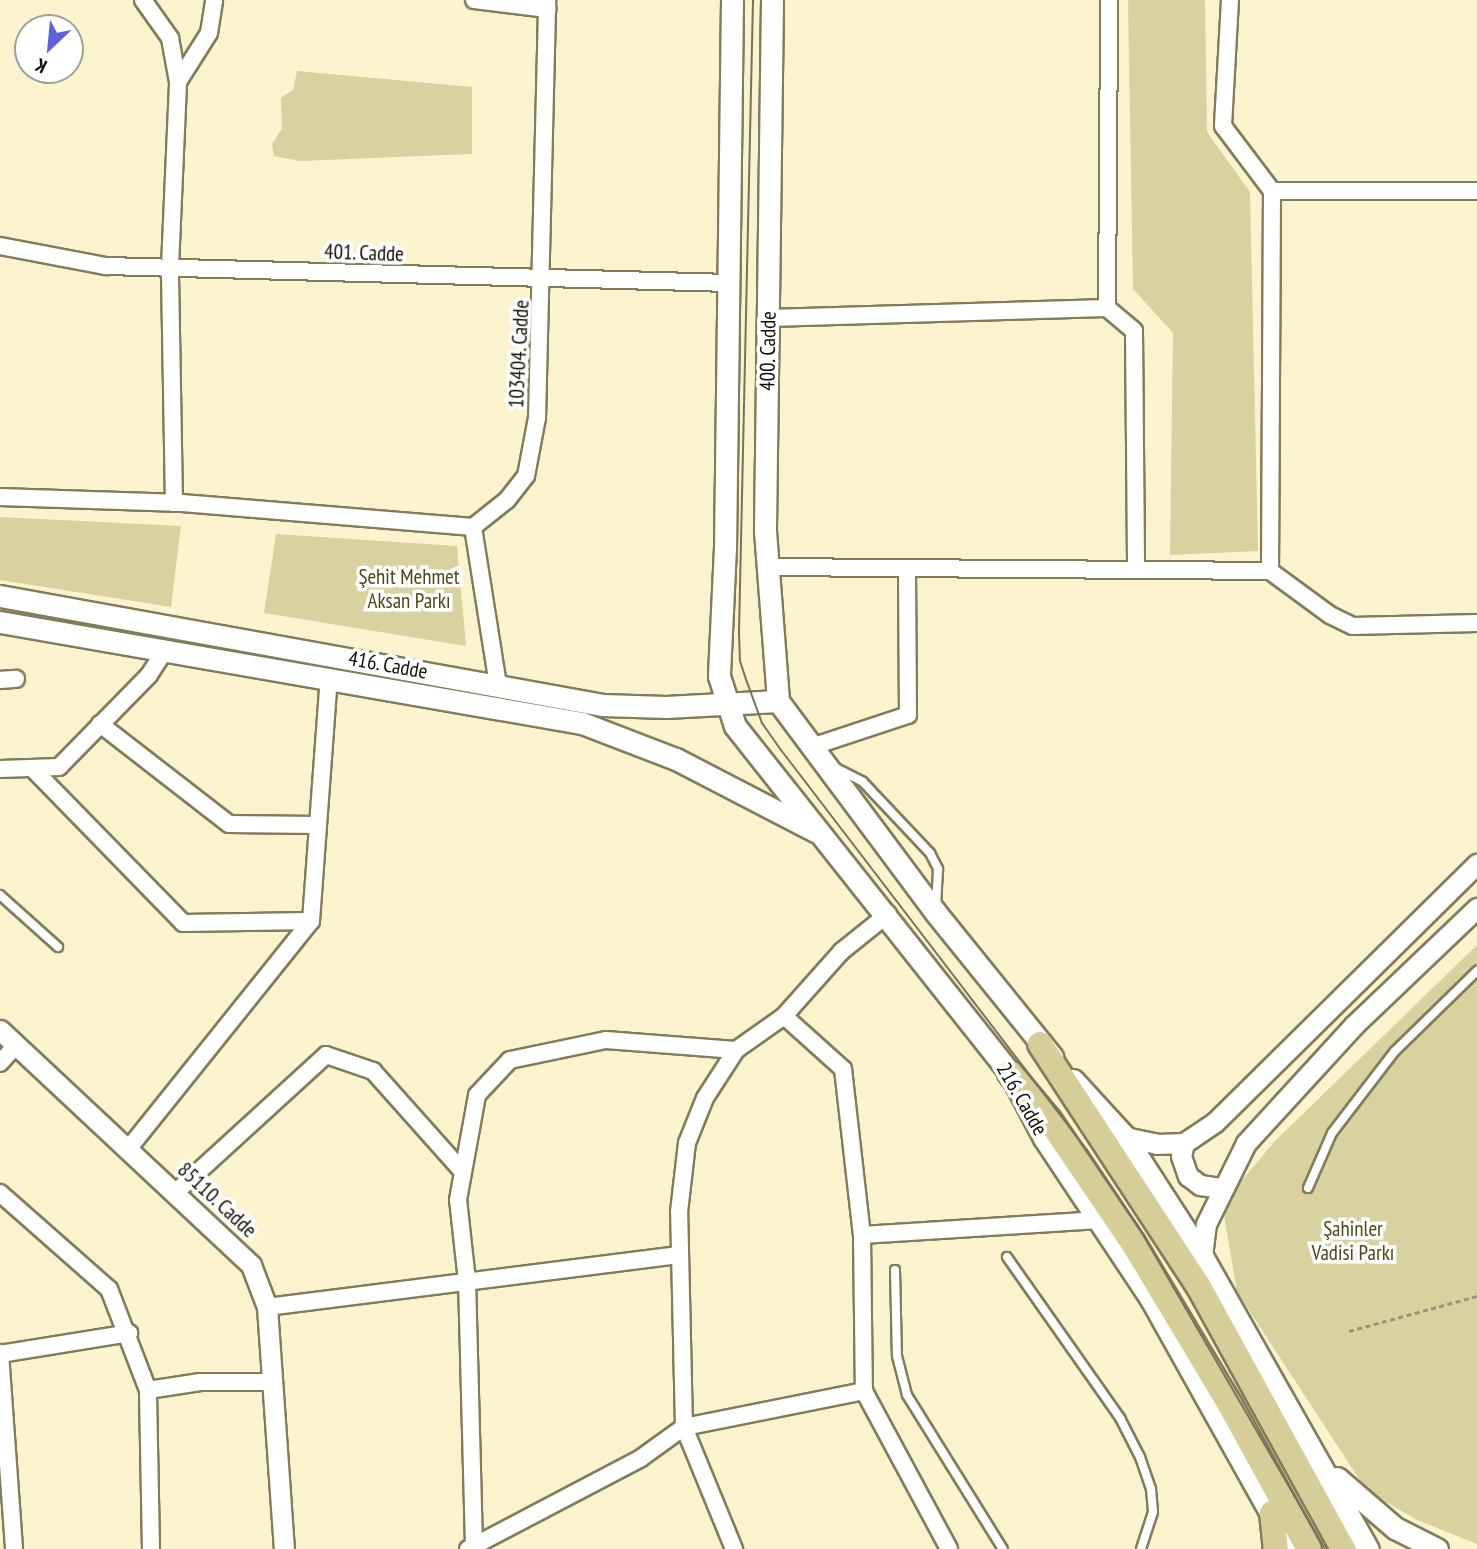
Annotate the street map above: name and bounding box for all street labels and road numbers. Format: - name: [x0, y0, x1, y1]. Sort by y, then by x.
- street label: 401. Cadde: [323, 239, 405, 267]
- street label: 103404. Cadde: [504, 299, 534, 409]
- street label: 400. Cadde: [755, 310, 781, 392]
- street label: 416. Cadde: [346, 646, 430, 684]
- street label: 216. Cadde: [991, 1058, 1053, 1140]
- street label: 85110. Cadde: [172, 1157, 262, 1243]

